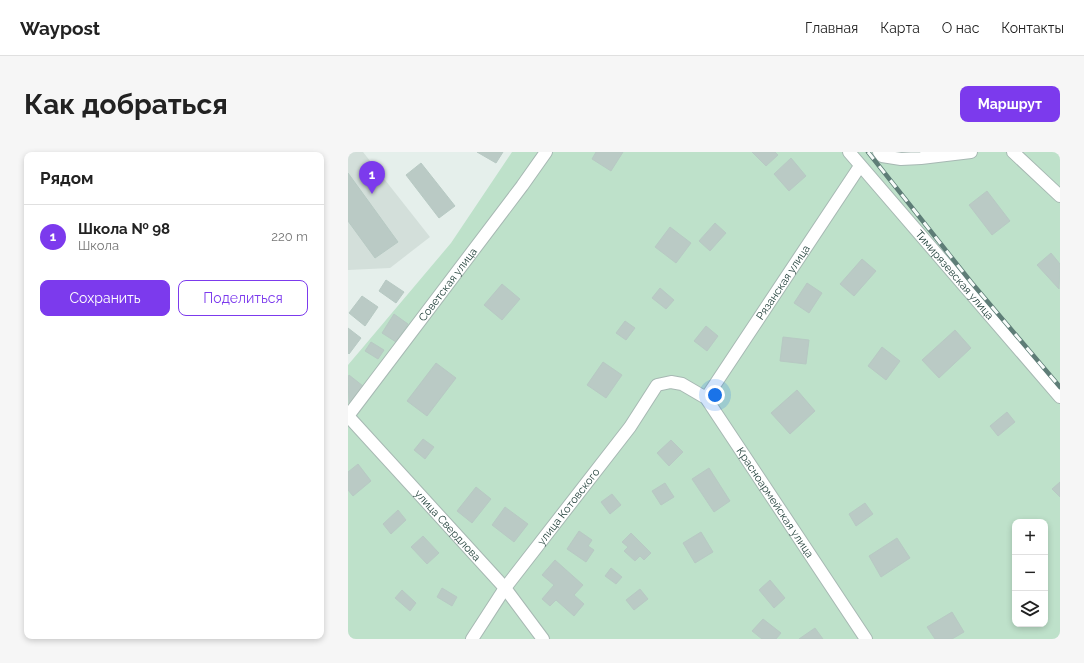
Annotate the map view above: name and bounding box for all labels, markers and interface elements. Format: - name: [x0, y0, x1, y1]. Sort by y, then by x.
- text: Waypost: [20, 17, 100, 39]
- text: Главная: [805, 20, 858, 36]
- text: Карта: [880, 20, 920, 36]
- text: О нас: [942, 20, 979, 36]
- text: Контакты: [1001, 20, 1064, 36]
- button: Маршрут: [960, 86, 1060, 122]
- text: Как добраться: [24, 88, 228, 121]
- pin: 1: [359, 161, 385, 194]
- text: Рядом: [40, 168, 93, 188]
- text: Школа № 98: [78, 220, 170, 238]
- street label: Тимирязевская улица: [912, 228, 996, 322]
- text: 1: [50, 229, 56, 244]
- text: 220 m: [271, 229, 308, 244]
- text: Школа: [78, 238, 119, 253]
- street label: Рязанская улица: [754, 243, 813, 322]
- street label: Советская улица: [416, 245, 480, 324]
- button: Сохранить: [40, 280, 170, 316]
- button: Поделиться: [178, 280, 308, 316]
- your location: [705, 385, 725, 405]
- street label: Красноармейская улица: [734, 445, 816, 560]
- street label: улица Котовского: [535, 465, 603, 548]
- street label: улица Свердлова: [412, 487, 483, 564]
- map controls: [1012, 519, 1048, 627]
- button: +: [1012, 519, 1048, 555]
- button: −: [1012, 555, 1048, 591]
- button: layers: [1012, 591, 1048, 627]

